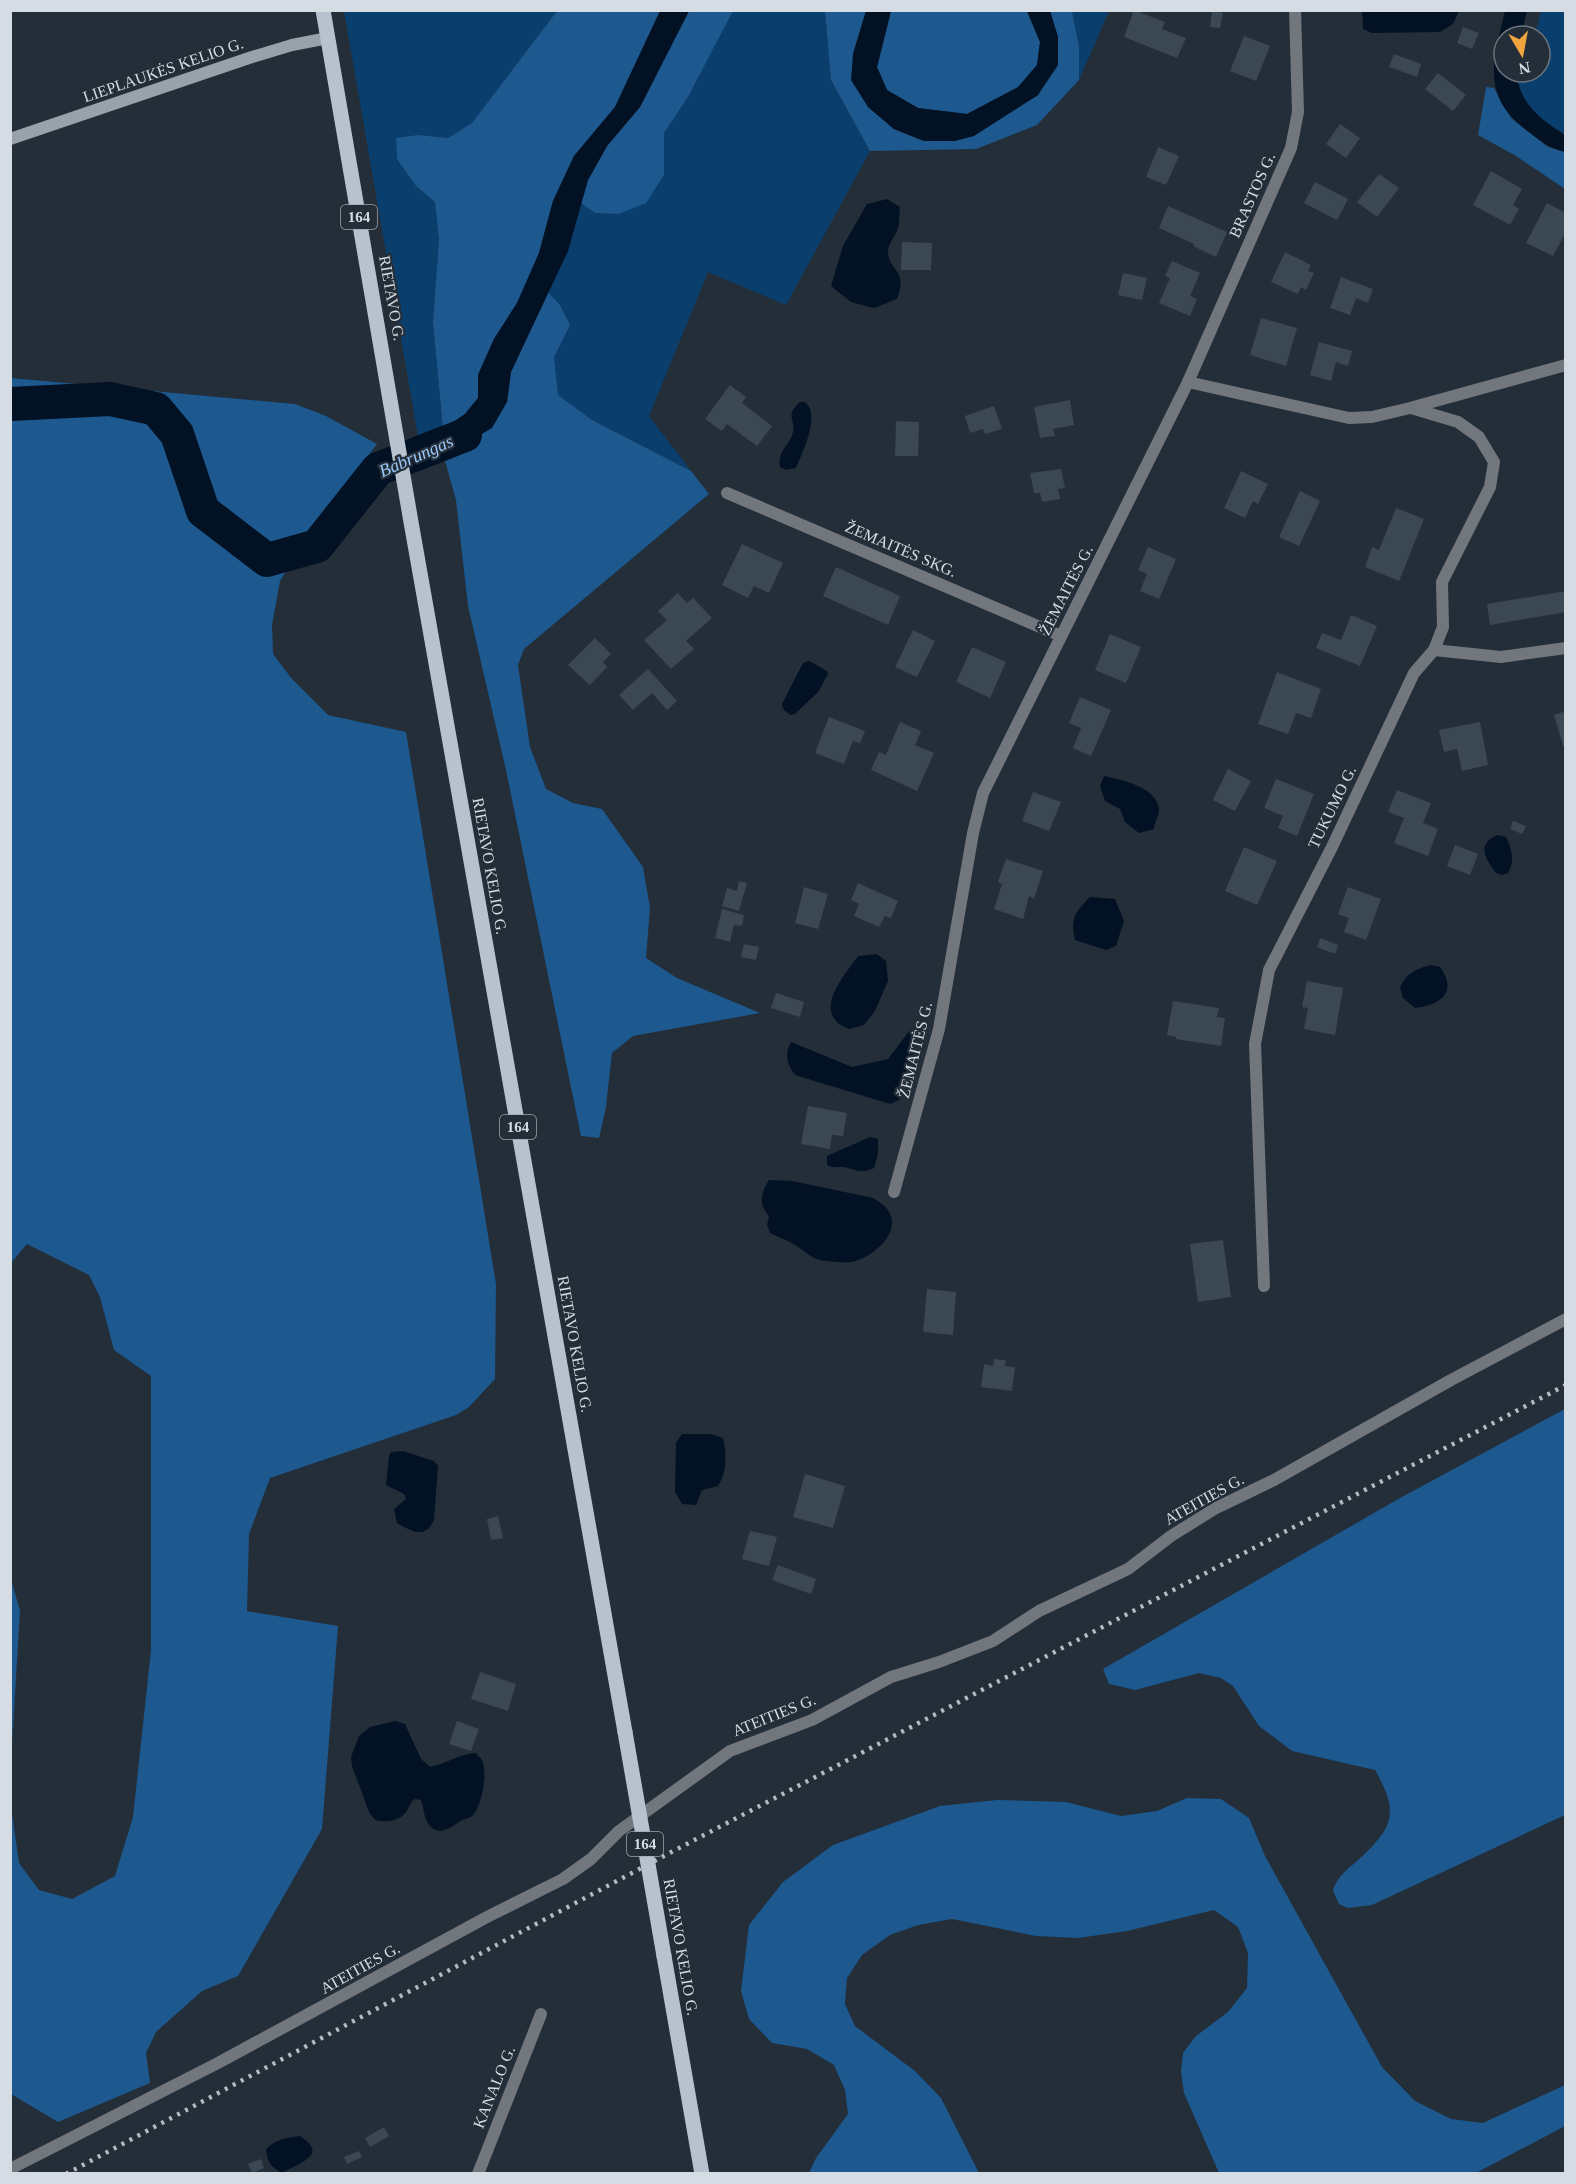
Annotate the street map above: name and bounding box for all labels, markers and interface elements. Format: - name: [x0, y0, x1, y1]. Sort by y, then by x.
- north arrow: [1492, 24, 1552, 84]
- street label: LIEPLAUKĖS KELIO G.: [81, 35, 245, 105]
- text: N: [1517, 59, 1532, 78]
- street label: BRASTOS G.: [1226, 150, 1278, 240]
- road number: 164: [341, 205, 377, 229]
- street label: RIETAVO G.: [376, 254, 408, 342]
- water label: Babrungas: [376, 431, 456, 481]
- street label: ŽEMAITĖS SKG.: [843, 517, 960, 580]
- street label: ŽEMAITĖS G.: [1035, 542, 1096, 638]
- street label: TUKUMO G.: [1305, 763, 1359, 851]
- street label: RIETAVO KELIO G.: [470, 796, 510, 936]
- street label: ŽEMAITĖS G.: [894, 1000, 935, 1100]
- road number: 164: [500, 1115, 536, 1139]
- street label: RIETAVO KELIO G.: [555, 1274, 595, 1414]
- street label: ATEITIES G.: [1161, 1470, 1247, 1528]
- street label: ATEITIES G.: [730, 1691, 818, 1739]
- road number: 164: [627, 1832, 663, 1856]
- street label: RIETAVO KELIO G.: [661, 1877, 701, 2017]
- street label: ATEITIES G.: [317, 1939, 403, 1997]
- street label: KANALO G.: [470, 2043, 518, 2131]

